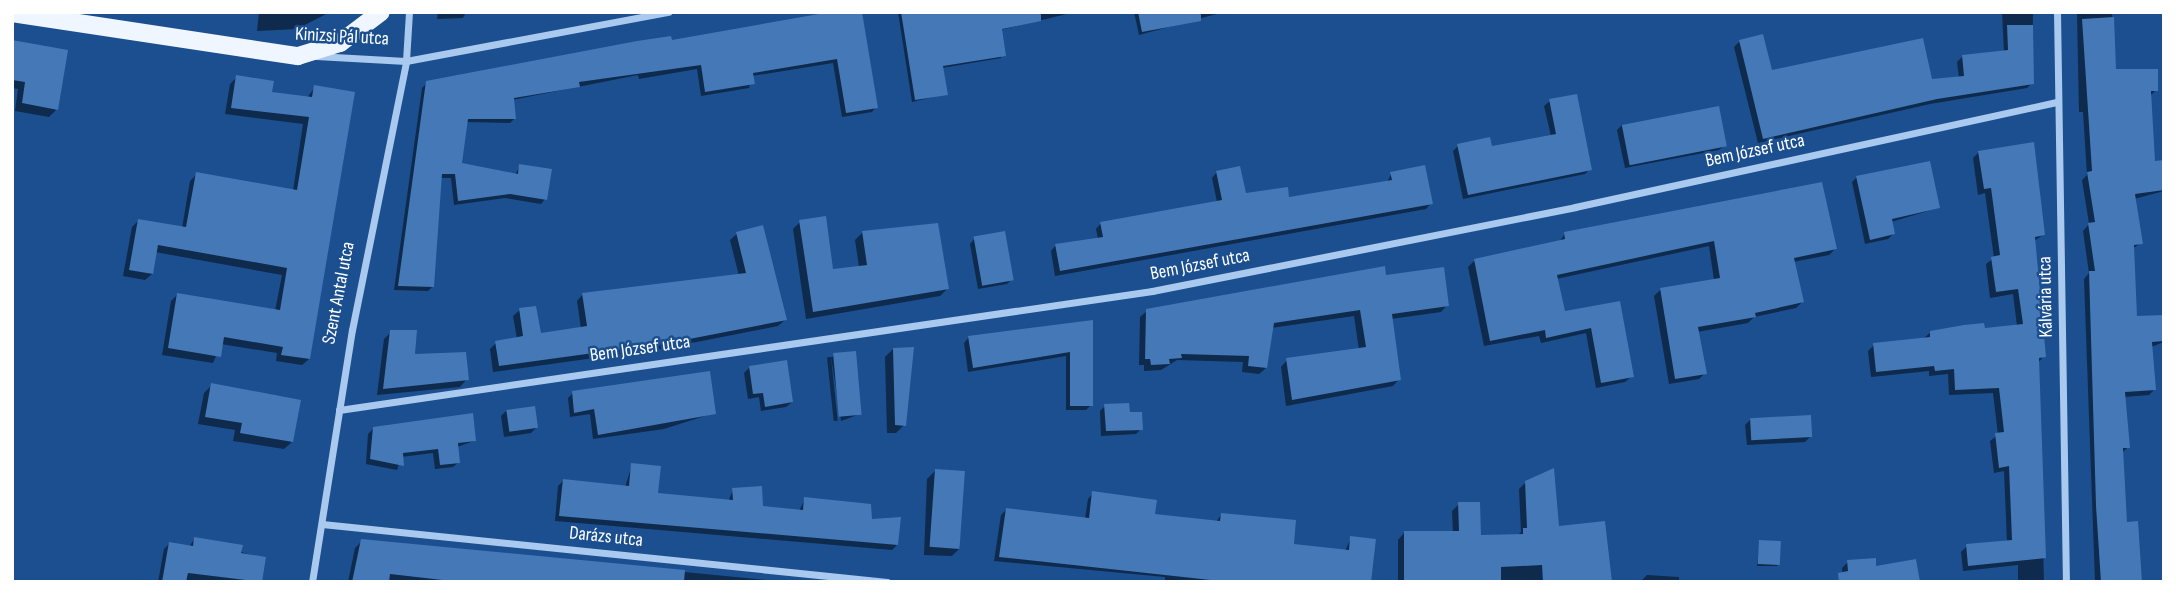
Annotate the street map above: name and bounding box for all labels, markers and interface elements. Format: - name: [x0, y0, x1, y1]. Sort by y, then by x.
- street label: Kinizsi Pál utca: [294, 23, 390, 51]
- street label: Bem József utca: [1703, 129, 1807, 173]
- street label: Szent Antal utca: [318, 240, 360, 346]
- street label: Bem József utca: [1148, 244, 1252, 286]
- street label: Kálvária utca: [2034, 256, 2058, 338]
- street label: Bem József utca: [588, 331, 692, 367]
- street label: Darázs utca: [568, 522, 644, 552]

